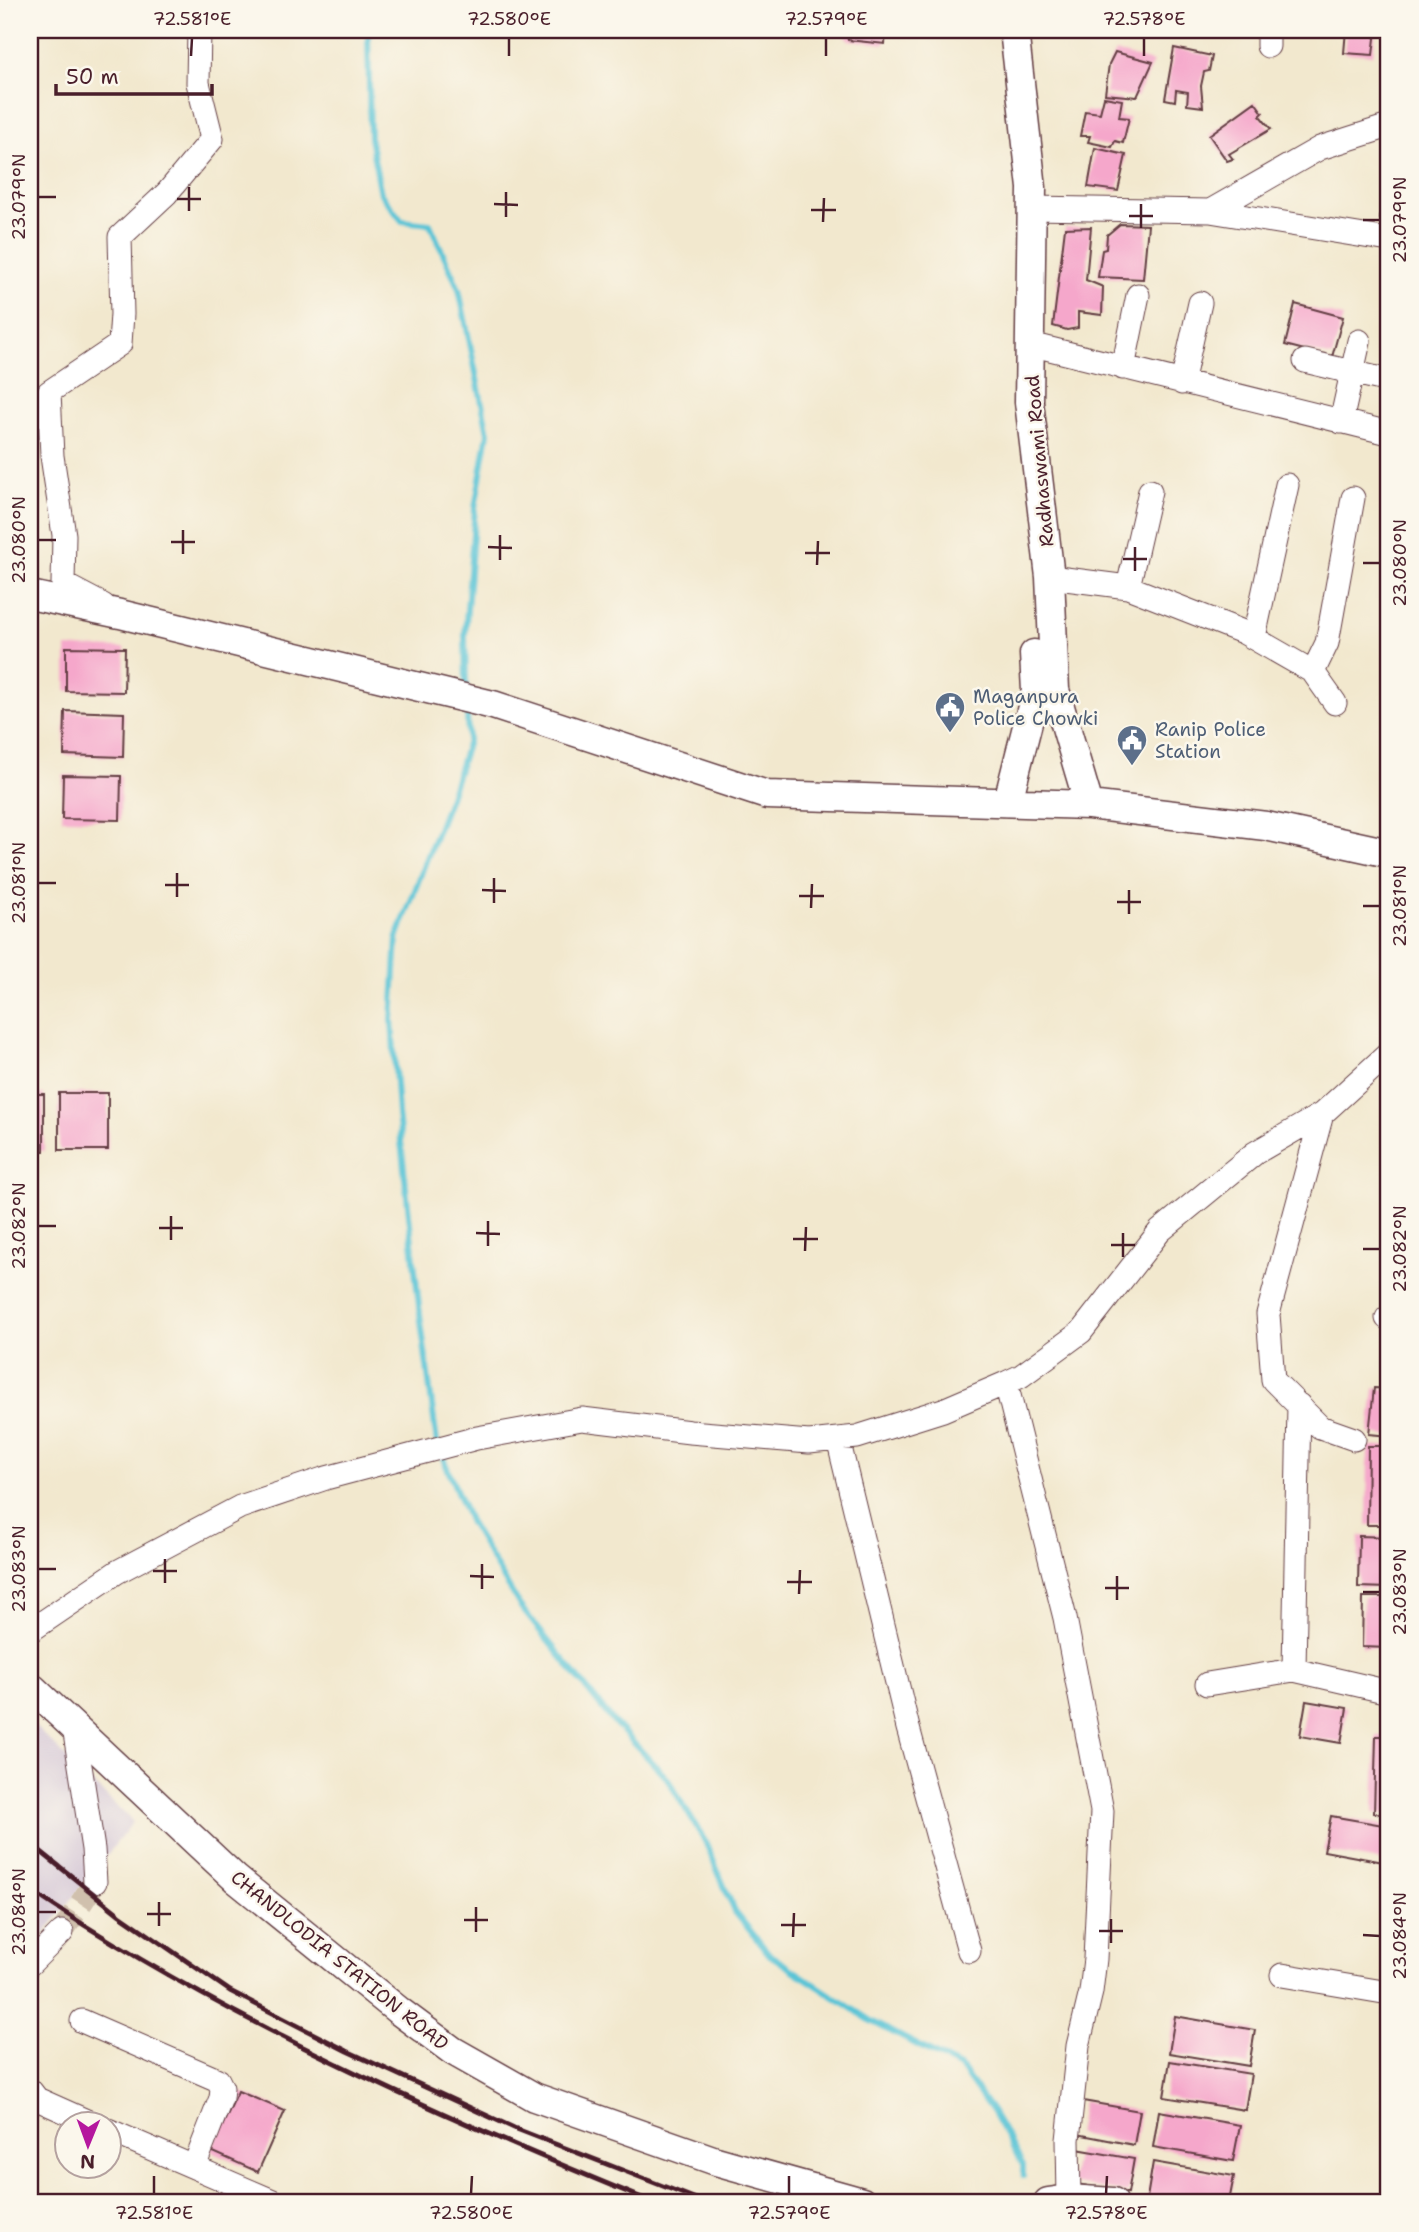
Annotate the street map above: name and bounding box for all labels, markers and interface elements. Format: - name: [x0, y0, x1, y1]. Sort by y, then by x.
- text: 72.581°E: [153, 7, 231, 31]
- text: 72.580°E: [467, 7, 551, 31]
- text: 72.579°E: [784, 7, 868, 31]
- text: 72.578°E: [1102, 7, 1186, 31]
- scale bar: [56, 52, 212, 96]
- text: 50 m: [66, 63, 119, 91]
- text: 23.079°N: [7, 153, 31, 241]
- text: 23.079°N: [1388, 176, 1412, 264]
- street label: Radhaswami Road: [1020, 374, 1059, 548]
- text: 23.080°N: [7, 496, 31, 584]
- text: 23.080°N: [1388, 519, 1412, 607]
- place label: Maganpura Police Chowki: [973, 684, 1098, 731]
- public building icon: Maganpura Police Chowki: [933, 690, 967, 734]
- place label: Ranip Police Station: [1155, 717, 1266, 764]
- public building icon: Ranip Police Station: [1115, 723, 1149, 767]
- text: 23.081°N: [7, 842, 31, 924]
- text: 23.081°N: [1388, 865, 1412, 947]
- text: 23.082°N: [7, 1182, 31, 1270]
- text: 23.082°N: [1388, 1205, 1412, 1293]
- text: 23.083°N: [7, 1525, 31, 1613]
- text: 23.083°N: [1388, 1548, 1412, 1636]
- street label: CHANDLODIA STATION ROAD: [226, 1865, 454, 2056]
- text: 23.084°N: [7, 1868, 31, 1956]
- text: 23.084°N: [1388, 1892, 1412, 1980]
- north arrow: [52, 2110, 122, 2180]
- text: N: [80, 2149, 95, 2174]
- text: 72.581°E: [115, 2201, 193, 2225]
- text: 72.580°E: [429, 2201, 513, 2225]
- text: 72.579°E: [747, 2201, 831, 2225]
- text: 72.578°E: [1064, 2201, 1148, 2225]

